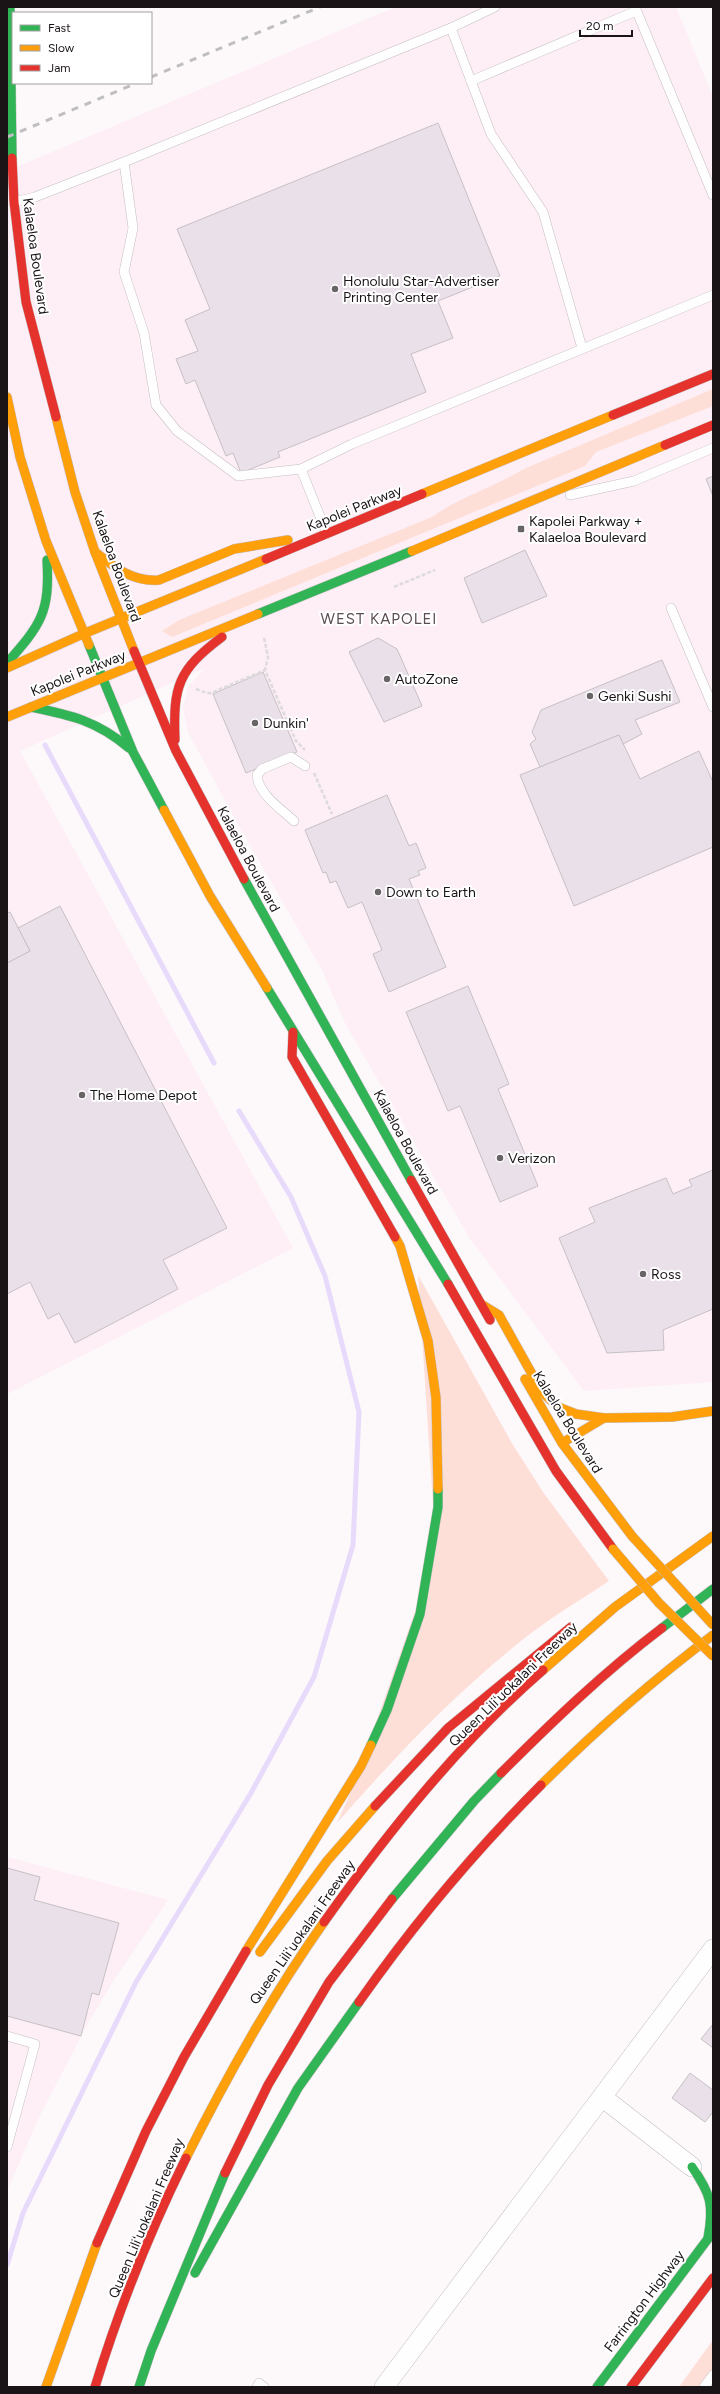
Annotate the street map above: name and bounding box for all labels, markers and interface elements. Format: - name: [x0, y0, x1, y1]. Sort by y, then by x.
- legend: [12, 12, 152, 84]
- scale bar: [580, 12, 632, 38]
- text: 20 m: [586, 19, 614, 33]
- text: Fast: [48, 21, 71, 35]
- text: Slow: [48, 41, 75, 55]
- text: Jam: [48, 61, 71, 75]
- street label: Kalaeloa Boulevard: [19, 197, 52, 315]
- place label: Honolulu Star-Advertiser Printing Center: [343, 273, 499, 306]
- marker: Honolulu Star-Advertiser Printing Center: [330, 284, 340, 294]
- street label: Kapolei Parkway: [304, 481, 405, 535]
- street label: Kalaeloa Boulevard: [88, 508, 145, 624]
- place label: Kapolei Parkway + Kalaeloa Boulevard: [529, 513, 646, 546]
- marker: Kapolei Parkway + Kalaeloa Boulevard: [516, 524, 526, 534]
- district label: WEST KAPOLEI: [321, 610, 437, 628]
- street label: Kapolei Parkway: [28, 646, 129, 700]
- place label: AutoZone: [395, 671, 459, 688]
- marker: AutoZone: [382, 674, 392, 684]
- place label: Genki Sushi: [598, 688, 672, 705]
- marker: Genki Sushi: [585, 691, 595, 701]
- place label: Dunkin': [263, 715, 309, 732]
- marker: Dunkin': [250, 718, 260, 728]
- street label: Kalaeloa Boulevard: [213, 803, 284, 915]
- place label: Down to Earth: [386, 884, 476, 901]
- marker: Down to Earth: [373, 887, 383, 897]
- place label: The Home Depot: [90, 1087, 197, 1104]
- street label: Kalaeloa Boulevard: [370, 1087, 441, 1198]
- marker: The Home Depot: [77, 1090, 87, 1100]
- place label: Verizon: [508, 1150, 556, 1167]
- marker: Verizon: [495, 1153, 505, 1163]
- place label: Ross: [651, 1266, 681, 1283]
- marker: Ross: [638, 1269, 648, 1279]
- street label: Kalaeloa Boulevard: [529, 1368, 606, 1477]
- street label: Queen Liliʻuokalani Freeway: [446, 1618, 582, 1750]
- street label: Queen Liliʻuokalani Freeway: [246, 1856, 359, 2008]
- street label: Queen Liliʻuokalani Freeway: [105, 2135, 188, 2301]
- street label: Farrington Highway: [601, 2247, 689, 2356]

